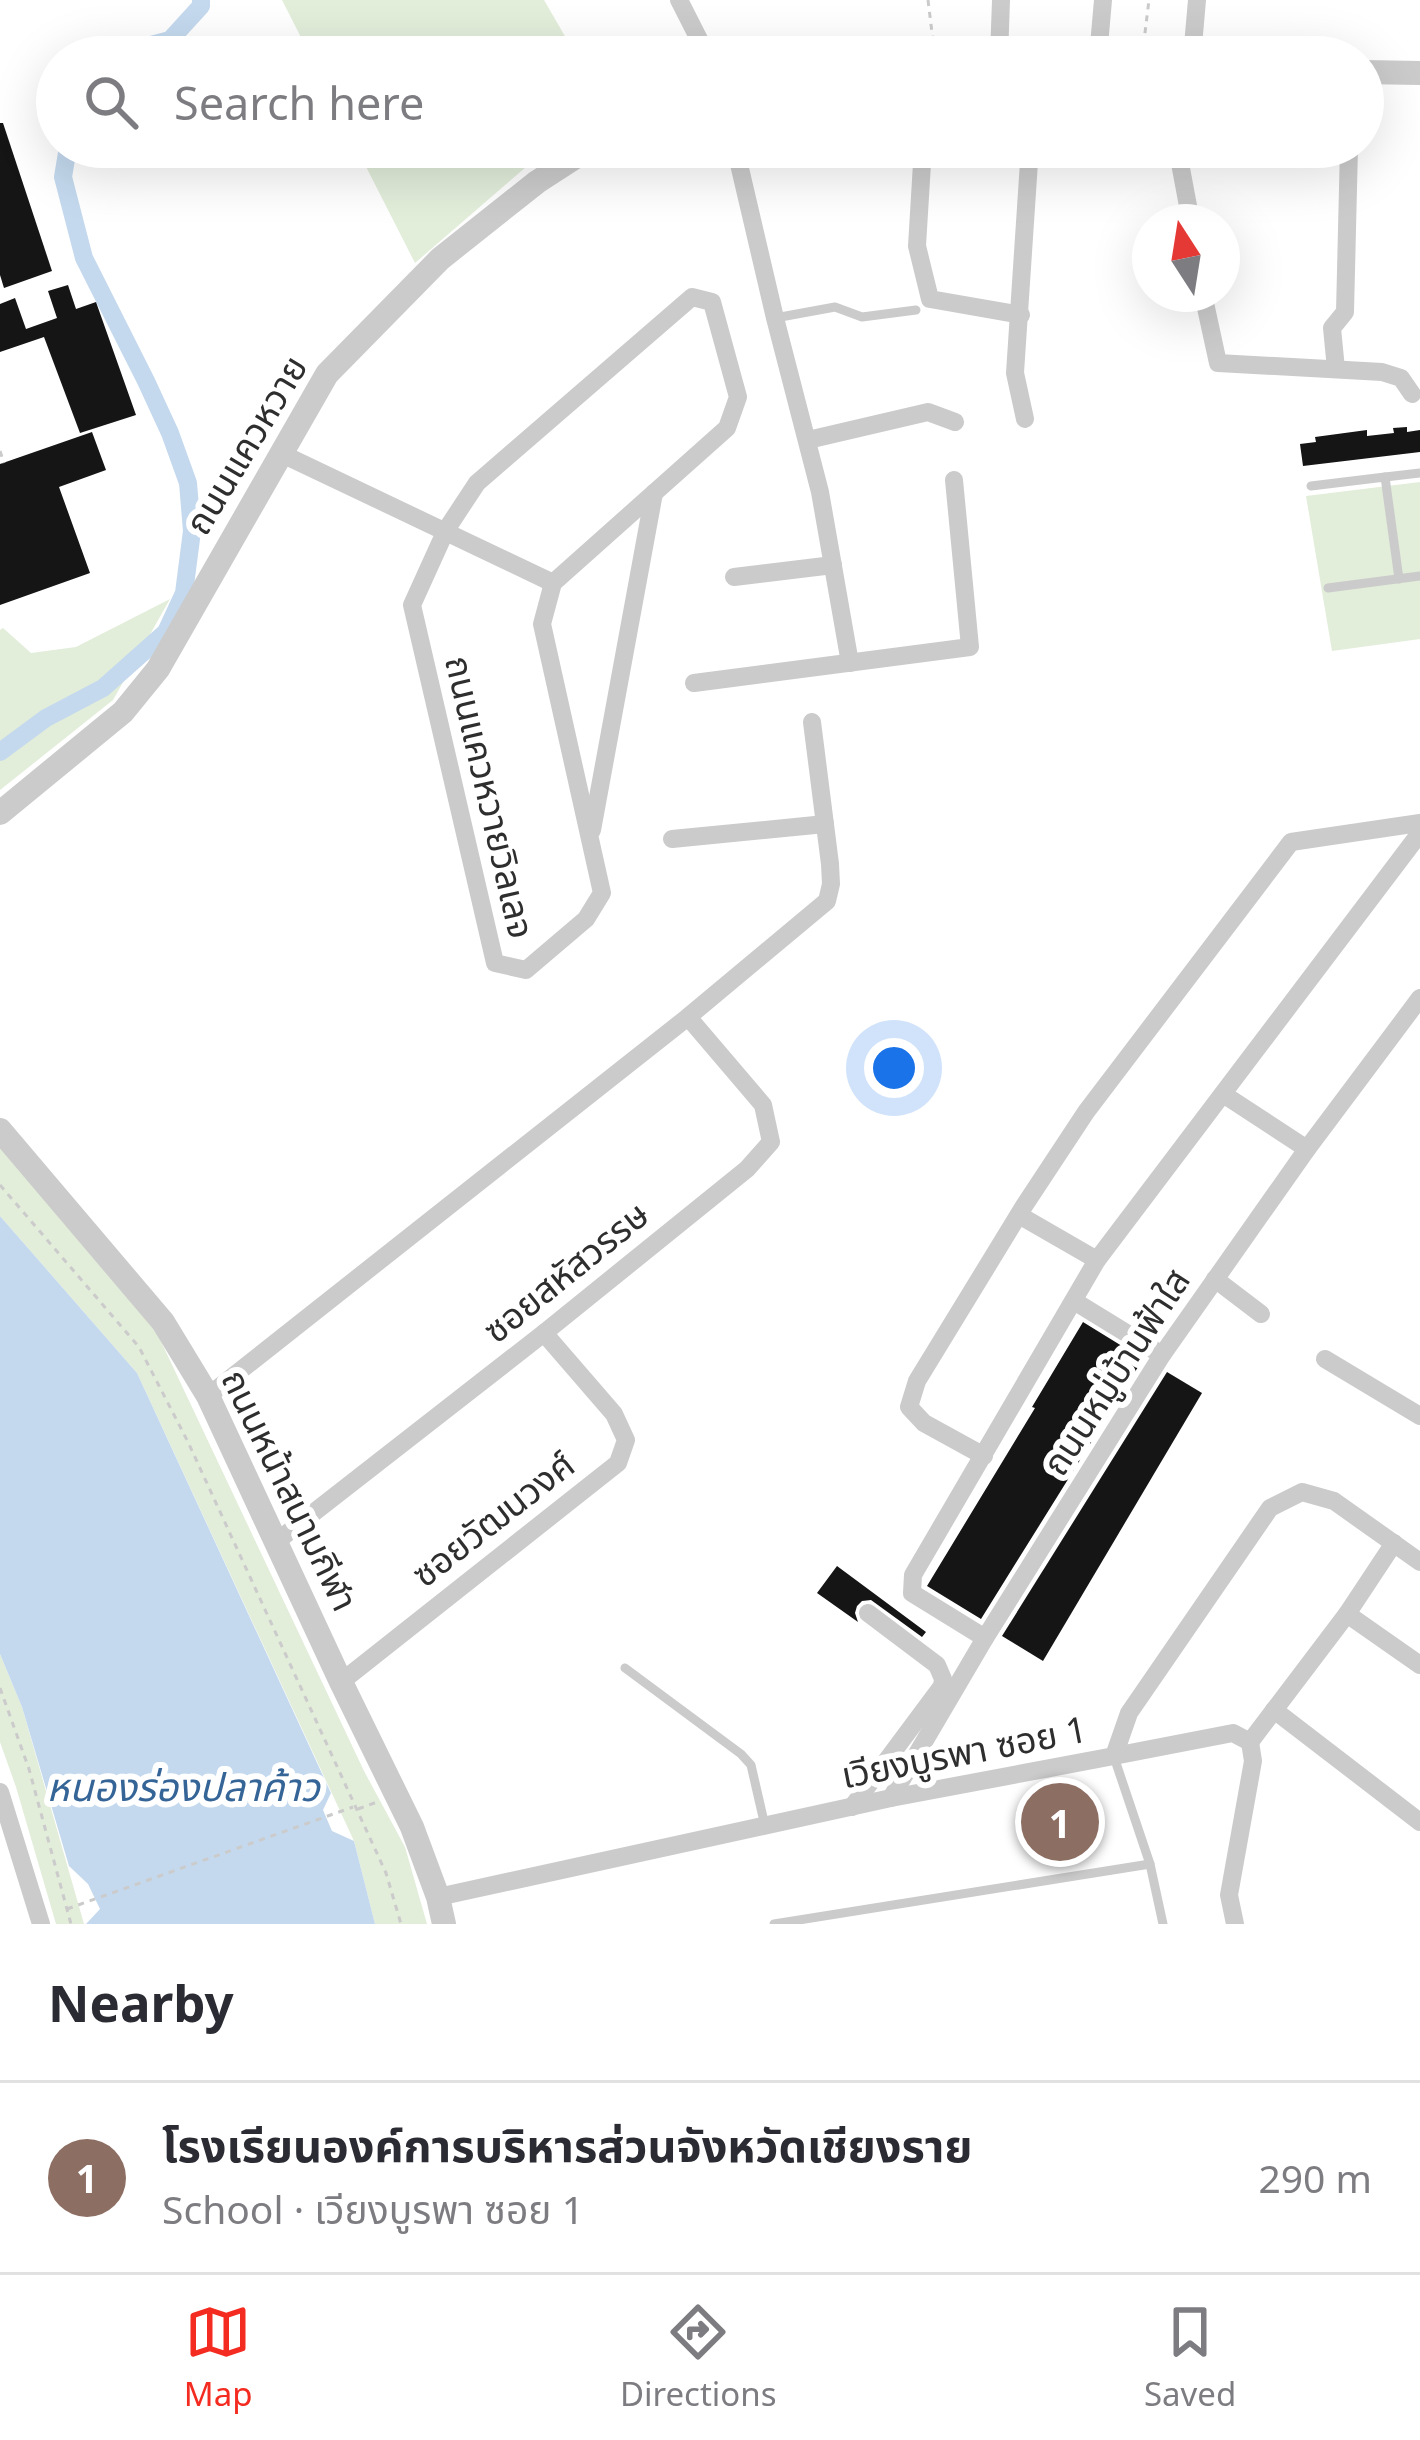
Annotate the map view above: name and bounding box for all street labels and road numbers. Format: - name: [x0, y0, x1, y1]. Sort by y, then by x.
- street label: ถนนแควหวาย: [173, 346, 318, 543]
- street label: ถนนแควหวายวิลเลจ: [434, 651, 547, 943]
- street label: ซอยสหัสวรรษ: [472, 1190, 659, 1354]
- street label: ถนนหมู่บ้านฟ้าใส: [1030, 1259, 1201, 1485]
- street label: ถนนหน้าสนามกีฬา: [211, 1361, 370, 1619]
- street label: ซอยวัฒนวงศ์: [401, 1440, 584, 1598]
- street label: เวียงบูรพา ซอย 1: [837, 1704, 1091, 1799]

